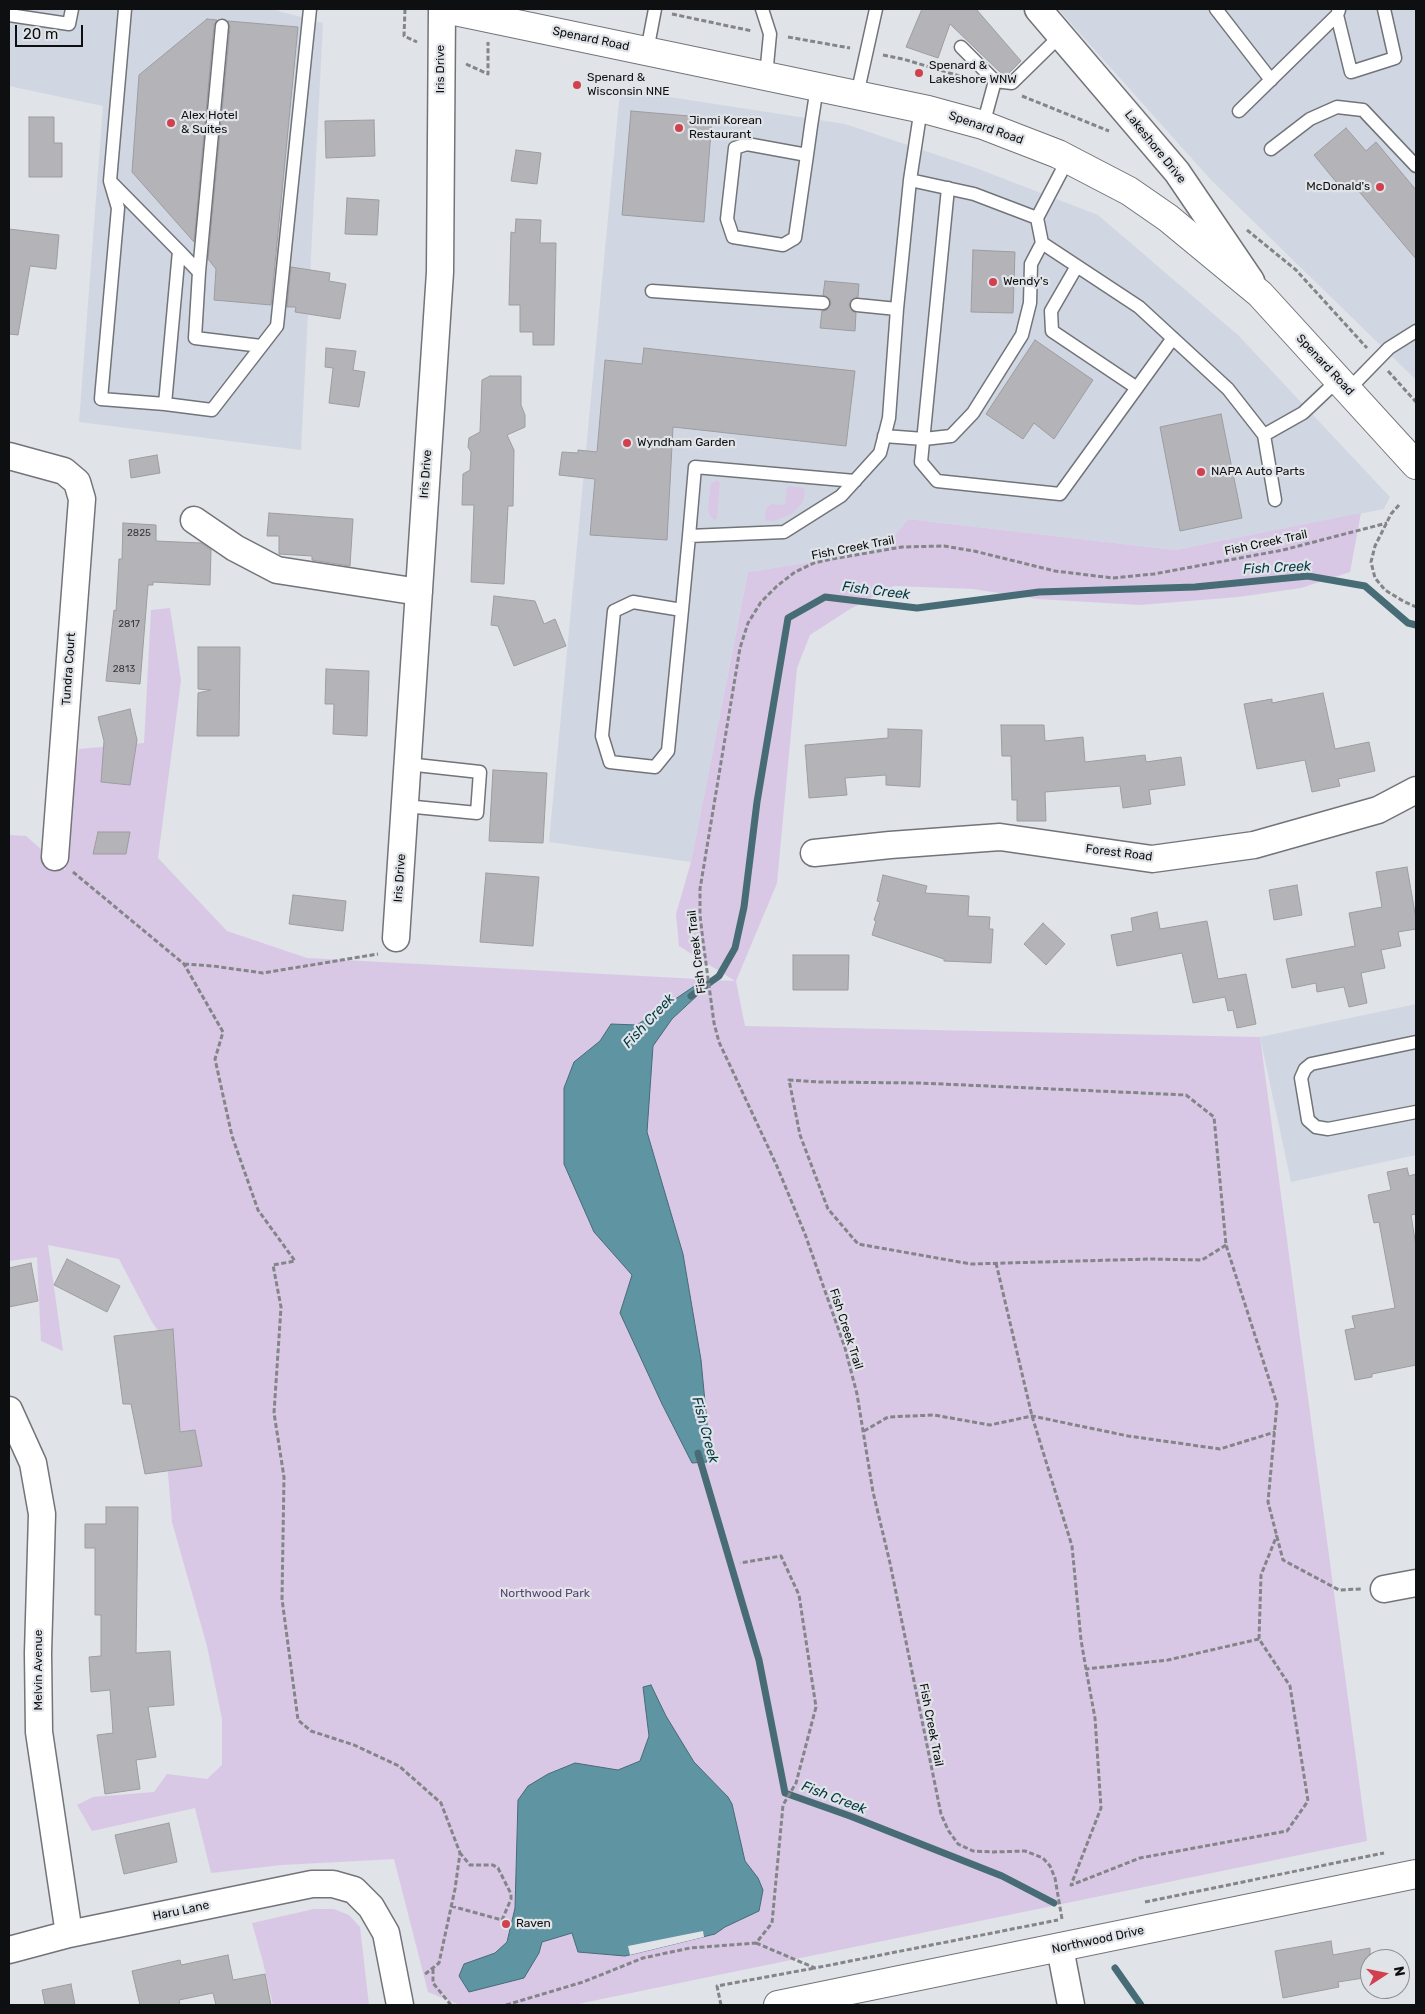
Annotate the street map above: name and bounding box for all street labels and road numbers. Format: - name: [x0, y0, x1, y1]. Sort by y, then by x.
- street label: Spenard Road: [551, 24, 631, 54]
- street label: Iris Drive: [434, 45, 448, 93]
- street label: Spenard Road: [947, 108, 1025, 148]
- street label: Lakeshore Drive: [1121, 108, 1189, 186]
- street label: Spenard Road: [1293, 331, 1357, 399]
- street label: Iris Drive: [417, 449, 435, 499]
- street label: Fish Creek Trail: [1223, 527, 1309, 559]
- street label: Fish Creek Trail: [810, 533, 896, 563]
- street label: Tundra Court: [59, 632, 79, 706]
- street label: Forest Road: [1085, 842, 1153, 864]
- street label: Iris Drive: [391, 853, 409, 903]
- street label: Fish Creek Trail: [685, 909, 709, 995]
- street label: Fish Creek Trail: [826, 1287, 866, 1371]
- street label: Melvin Avenue: [32, 1630, 46, 1710]
- street label: Fish Creek Trail: [916, 1682, 946, 1768]
- street label: Haru Lane: [151, 1898, 211, 1924]
- street label: Northwood Drive: [1051, 1923, 1145, 1957]

